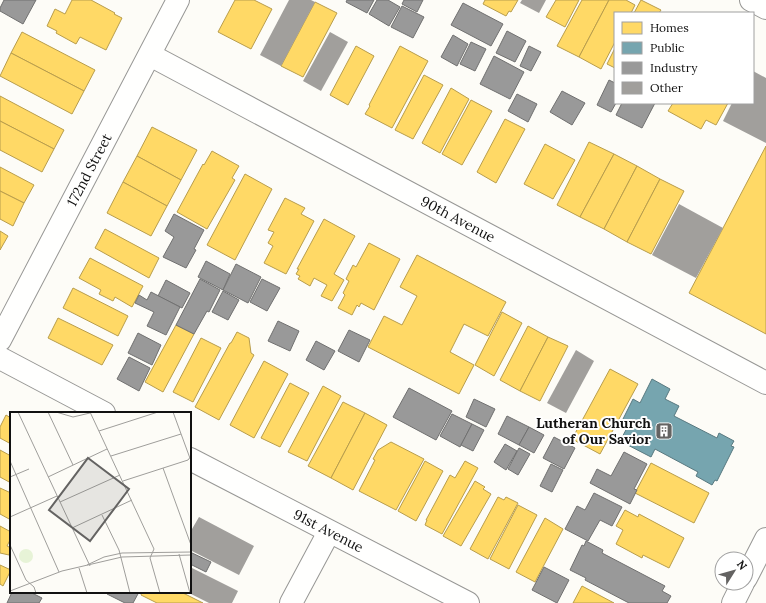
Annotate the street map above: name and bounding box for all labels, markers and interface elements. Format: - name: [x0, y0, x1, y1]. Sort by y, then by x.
- legend: [614, 12, 754, 104]
- text: Homes: [650, 20, 689, 35]
- text: Public: [650, 40, 684, 55]
- text: Industry: [650, 60, 698, 75]
- text: Other: [650, 80, 684, 95]
- street label: 172nd Street: [63, 130, 116, 209]
- street label: 90th Avenue: [418, 192, 499, 246]
- inset map: [10, 412, 191, 593]
- place label: Lutheran Church of Our Savior: [536, 414, 651, 448]
- building icon: Lutheran Church of Our Savior: [654, 421, 674, 441]
- street label: 91st Avenue: [290, 505, 367, 556]
- north arrow: [714, 551, 754, 591]
- text: N: [734, 557, 750, 573]

